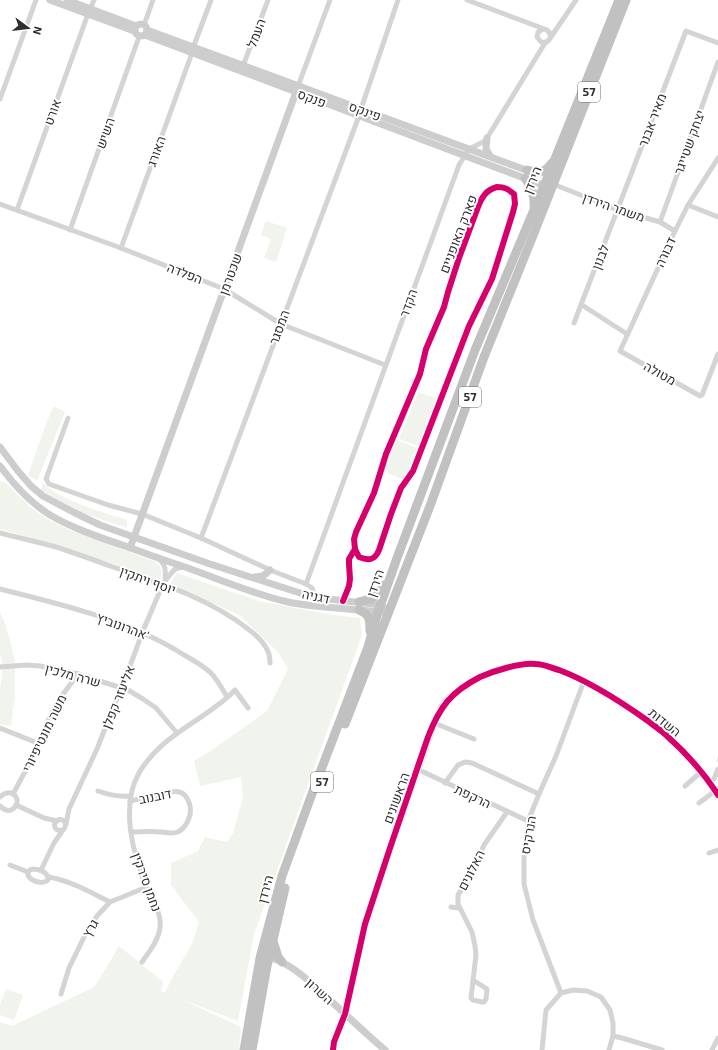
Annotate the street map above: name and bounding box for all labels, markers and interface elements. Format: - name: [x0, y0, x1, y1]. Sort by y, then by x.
- north arrow: [8, 8, 48, 48]
- street label: העמל: [243, 16, 269, 50]
- text: N: [31, 25, 45, 36]
- road number: 57: [578, 82, 600, 102]
- street label: פנקס: [295, 85, 329, 111]
- street label: מאיר אבנר: [634, 91, 670, 149]
- street label: אורט: [40, 97, 64, 127]
- street label: פינקס: [347, 98, 383, 124]
- street label: יצחק שטייגר: [670, 108, 708, 176]
- street label: השיש: [92, 115, 118, 151]
- street label: האורג: [143, 134, 169, 168]
- street label: הירדן: [519, 164, 545, 196]
- street label: משמר הירדן: [581, 189, 647, 225]
- street label: פארק האופניים: [436, 193, 480, 275]
- street label: דבורה: [651, 234, 679, 270]
- street label: לבנון: [588, 242, 612, 272]
- street label: שכטרמן: [215, 251, 245, 297]
- street label: הפלדה: [165, 259, 205, 287]
- street label: הקדר: [396, 287, 420, 319]
- street label: המסגר: [265, 308, 293, 346]
- street label: מטולה: [641, 358, 679, 388]
- road number: 57: [459, 387, 481, 407]
- street label: יוסף ויתקין: [118, 563, 178, 597]
- street label: הירדן: [363, 567, 387, 599]
- street label: דגניה: [301, 585, 332, 607]
- street label: אהרונוביץ': [94, 609, 152, 643]
- street label: שרה מלכין: [43, 660, 103, 690]
- street label: אליעזר קפלן: [98, 663, 138, 731]
- street label: משה מונטיפיורי: [18, 692, 70, 774]
- street label: השדות: [646, 704, 684, 740]
- street label: הראשונים: [379, 770, 413, 826]
- road number: 57: [311, 772, 333, 792]
- street label: הרקפת: [452, 781, 494, 811]
- street label: דובנוב: [137, 785, 173, 807]
- street label: הנרקיס: [517, 814, 539, 856]
- street label: האלונים: [454, 847, 488, 893]
- street label: נחמן סירקין: [129, 850, 165, 914]
- street label: הירדן: [254, 873, 276, 905]
- street label: גרץ: [78, 916, 102, 940]
- street label: השרון: [303, 974, 337, 1008]

